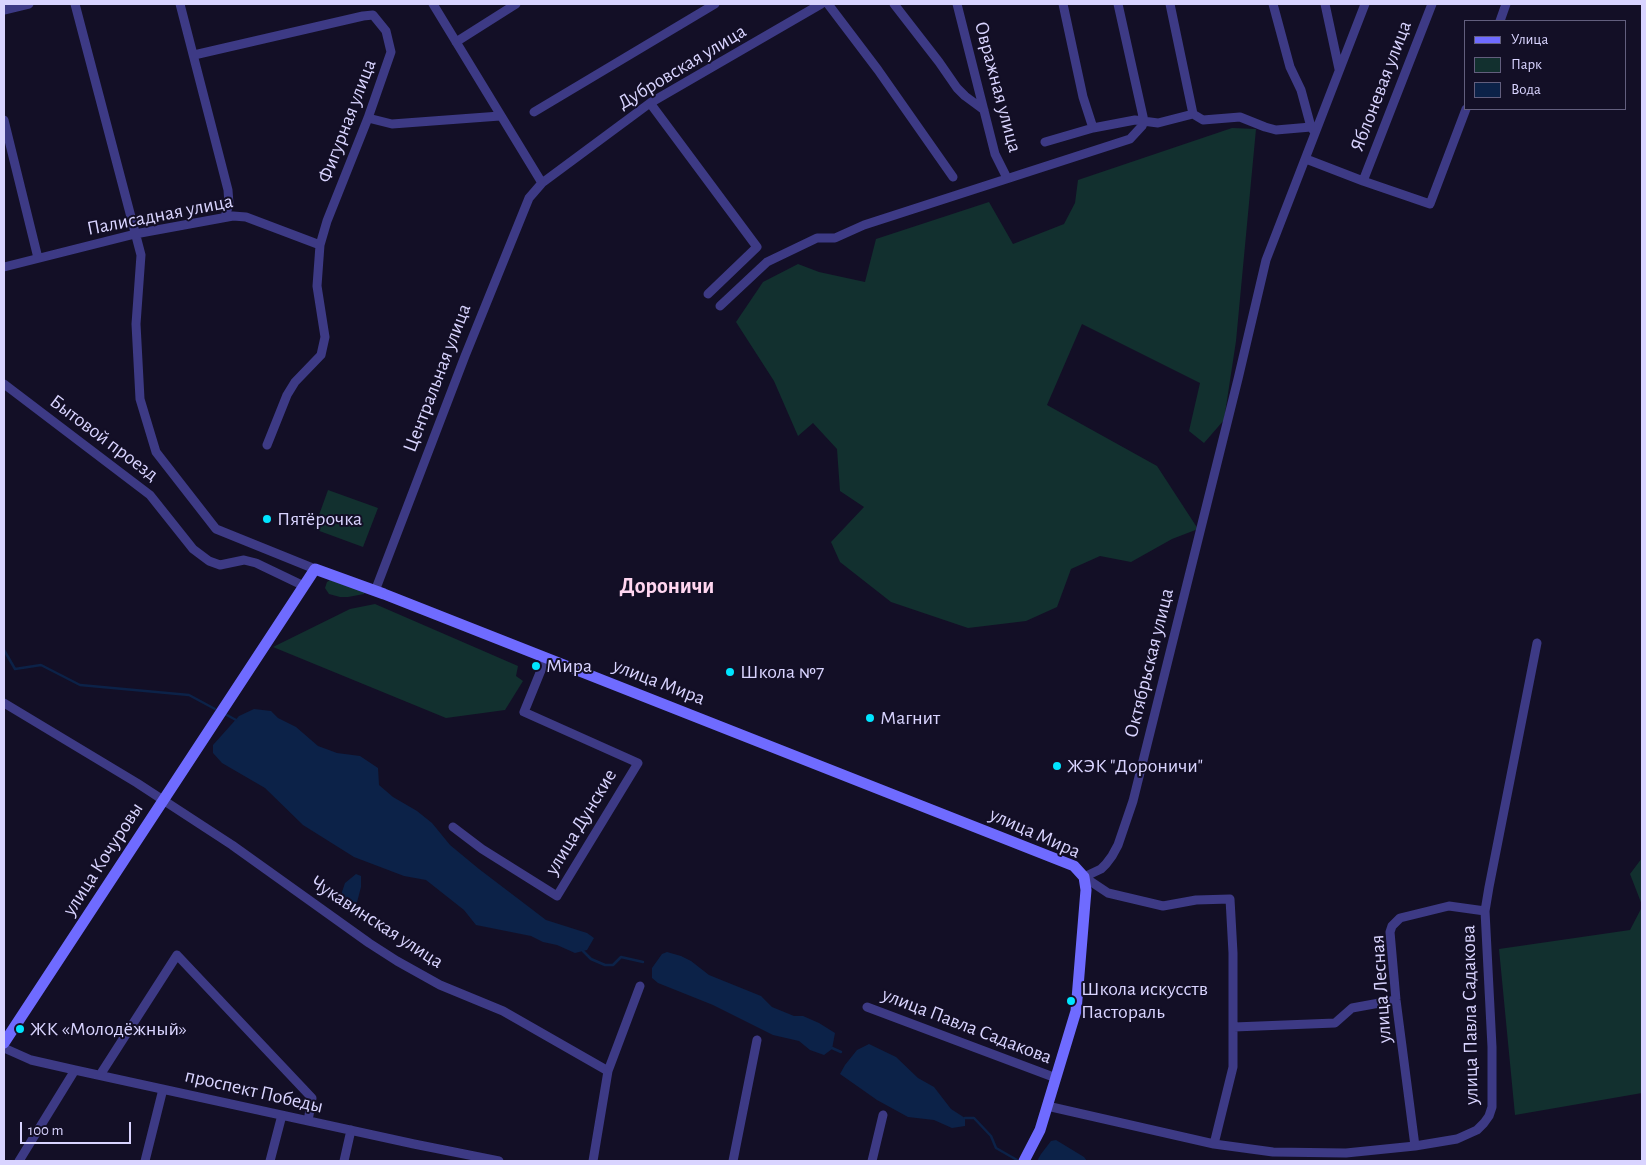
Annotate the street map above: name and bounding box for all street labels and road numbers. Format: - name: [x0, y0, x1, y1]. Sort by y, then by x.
- street label: Яблоневая улица: [1345, 17, 1417, 155]
- street label: Дубровская улица: [613, 19, 751, 115]
- street label: Овражная улица: [969, 19, 1027, 155]
- street label: Фигурная улица: [312, 56, 382, 186]
- street label: Палисадная улица: [85, 189, 235, 241]
- street label: Центральная улица: [398, 300, 476, 456]
- street label: Бытовой проезд: [45, 389, 163, 487]
- street label: Октябрьская улица: [1119, 586, 1179, 740]
- street label: улица Мира: [609, 653, 709, 711]
- street label: улица Дунские: [540, 765, 622, 879]
- street label: улица Кочуровы: [57, 798, 149, 920]
- street label: улица Мира: [986, 802, 1084, 864]
- street label: Чукавинская улица: [306, 870, 448, 974]
- street label: улица Павла Садакова: [1456, 925, 1484, 1105]
- street label: улица Лесная: [1365, 934, 1397, 1044]
- street label: улица Павла Садакова: [879, 983, 1055, 1069]
- street label: проспект Победы: [182, 1063, 326, 1119]

